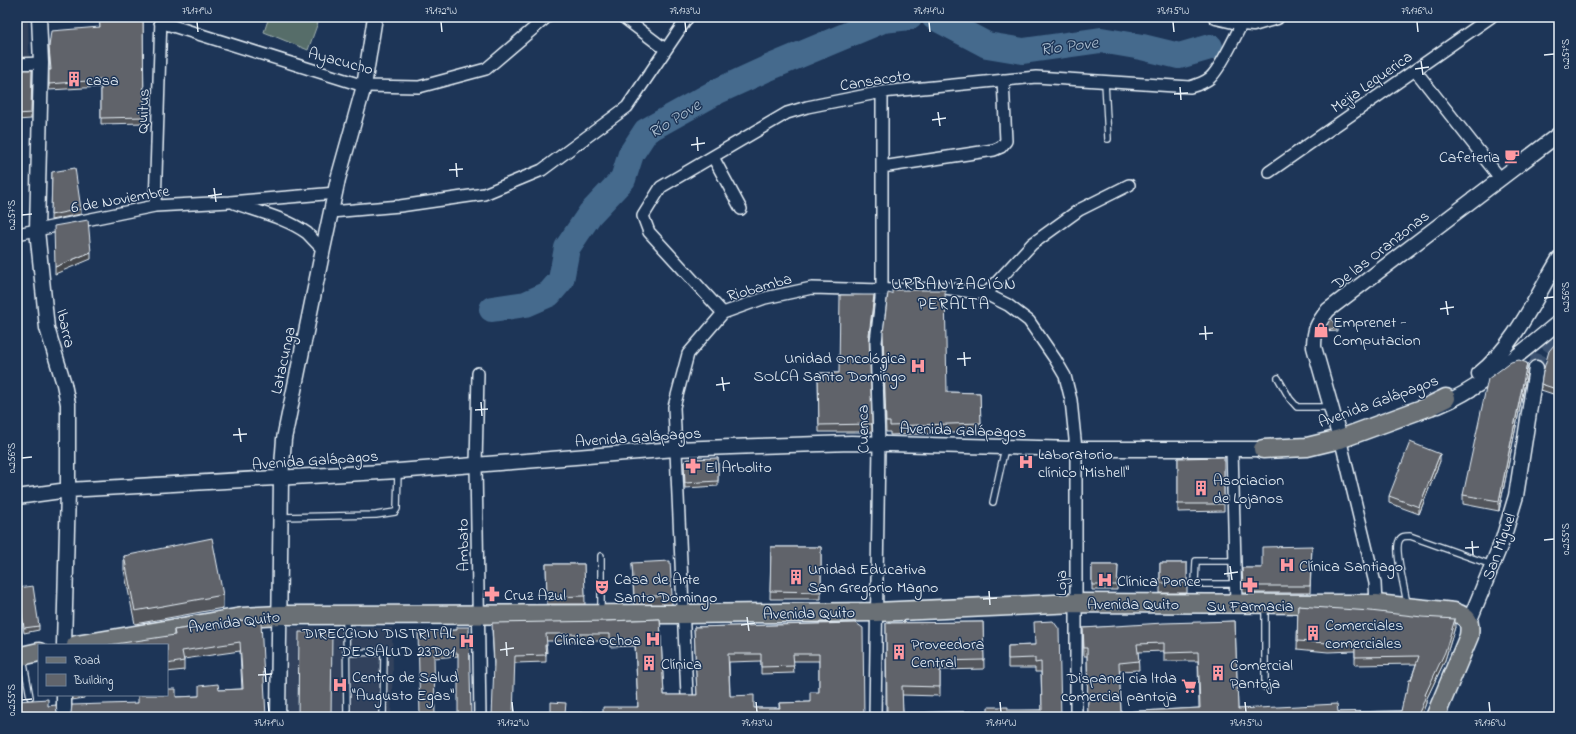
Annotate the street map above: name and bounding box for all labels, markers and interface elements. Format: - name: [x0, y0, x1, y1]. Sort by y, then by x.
- text: 79.171°W: [182, 4, 212, 19]
- text: 79.172°W: [425, 4, 457, 19]
- text: 79.173°W: [669, 4, 701, 19]
- text: 79.174°W: [913, 4, 945, 19]
- text: 79.175°W: [1157, 4, 1190, 19]
- text: 79.176°W: [1401, 4, 1433, 19]
- water label: Río Pove: [1039, 30, 1101, 62]
- text: 0.257°S: [1559, 38, 1574, 69]
- street label: Ayacucho: [305, 42, 376, 82]
- street label: Mejia Lequerica: [1326, 46, 1418, 120]
- street label: Cansacoto: [838, 64, 912, 98]
- place label: casa: [86, 69, 119, 93]
- building icon: casa: [65, 70, 83, 88]
- street label: Quitus: [131, 88, 157, 134]
- water label: Río Pove: [644, 93, 707, 145]
- place label: Cafeteria: [1439, 146, 1500, 170]
- cafe icon: Cafeteria: [1503, 147, 1521, 165]
- street label: 6 de Noviembre: [69, 179, 172, 220]
- text: 0.257°S: [5, 199, 20, 230]
- street label: De las Oranzonas: [1327, 205, 1435, 297]
- street label: Riobamba: [724, 267, 795, 309]
- district label: URBANIZACIÓN PERALTA: [891, 272, 1017, 317]
- text: 0.256°S: [1559, 281, 1574, 312]
- street label: Ibarra: [49, 307, 81, 350]
- place label: Emprenet - Computacion: [1333, 311, 1421, 353]
- shop icon: Emprenet - Computacion: [1312, 321, 1330, 339]
- street label: Latacunga: [265, 324, 303, 396]
- place label: Unidad Oncológica SOLCA Santo Domingo: [753, 347, 906, 389]
- hospital icon: Unidad Oncológica SOLCA Santo Domingo: [909, 357, 927, 375]
- street label: Avenida Galápagos: [1315, 369, 1442, 435]
- street label: Cuenca: [852, 404, 876, 454]
- street label: Avenida Galápagos: [899, 417, 1027, 445]
- street label: Avenida Galápagos: [574, 422, 702, 454]
- text: 0.256°S: [5, 442, 20, 473]
- place label: Laboratorio clínico "Mishell": [1038, 443, 1130, 485]
- street label: Avenida Galápagos: [251, 445, 379, 477]
- hospital icon: Laboratorio clínico "Mishell": [1017, 453, 1035, 471]
- place label: El Arbolito: [705, 456, 772, 480]
- pharmacy icon: El Arbolito: [684, 457, 702, 475]
- place label: Asociacion de Lojanos: [1213, 469, 1284, 511]
- building icon: Asociacion de Lojanos: [1192, 479, 1210, 497]
- street label: San Miguel: [1477, 510, 1523, 583]
- street label: Ambato: [452, 518, 476, 572]
- text: 0.255°S: [1559, 522, 1574, 555]
- place label: Clínica Santiago: [1299, 555, 1403, 579]
- hospital icon: Clínica Santiago: [1278, 556, 1296, 574]
- place label: Unidad Educativa San Gregorio Magno: [808, 558, 938, 600]
- place label: Casa de Arte Santo Domingo: [614, 568, 717, 610]
- building icon: Unidad Educativa San Gregorio Magno: [787, 568, 805, 586]
- street label: Loja: [1050, 570, 1074, 596]
- place label: Clínica Ponce: [1117, 570, 1201, 594]
- hospital icon: Clínica Ponce: [1096, 571, 1114, 589]
- pharmacy icon: Su Farmacia: [1241, 576, 1259, 594]
- theatre icon: Casa de Arte Santo Domingo: [593, 578, 611, 596]
- place label: Cruz Azul: [504, 584, 566, 608]
- pharmacy icon: Cruz Azul: [483, 585, 501, 603]
- street label: Avenida Quito: [1087, 593, 1179, 617]
- place label: Su Farmacia: [1206, 595, 1294, 619]
- street label: Avenida Quito: [763, 601, 855, 627]
- street label: Avenida Quito: [187, 605, 281, 641]
- place label: Comerciales comerciales: [1325, 614, 1403, 656]
- place label: DIRECCION DISTRITAL DE SALUD 23D01: [301, 622, 455, 664]
- building icon: Comerciales comerciales: [1304, 624, 1322, 642]
- place label: Clínica Ochoa: [554, 629, 641, 653]
- hospital icon: Clínica Ochoa: [644, 630, 662, 648]
- hospital icon: DIRECCION DISTRITAL DE SALUD 23D01: [458, 632, 476, 650]
- place label: Proveedora Central: [911, 633, 985, 675]
- building icon: Proveedora Central: [890, 643, 908, 661]
- legend: [38, 644, 168, 696]
- text: Road: [74, 652, 100, 670]
- place label: Clínica: [661, 653, 702, 677]
- building icon: Clínica: [640, 654, 658, 672]
- place label: Comercial Pantoja: [1230, 654, 1293, 696]
- building icon: Comercial Pantoja: [1209, 664, 1227, 682]
- place label: Centro de Salud "Augusto Egas": [352, 666, 458, 708]
- place label: Dispanel cia ltda comercial pantoja: [1061, 667, 1177, 709]
- text: Building: [73, 672, 113, 691]
- hospital icon: Centro de Salud "Augusto Egas": [331, 676, 349, 694]
- supermarket icon: Dispanel cia ltda comercial pantoja: [1180, 677, 1198, 695]
- text: 0.255°S: [5, 683, 20, 716]
- text: 79.171°W: [254, 716, 284, 731]
- text: 79.172°W: [497, 716, 529, 731]
- text: 79.173°W: [741, 716, 773, 731]
- text: 79.174°W: [985, 716, 1017, 731]
- text: 79.175°W: [1230, 716, 1263, 731]
- text: 79.176°W: [1474, 716, 1506, 731]

